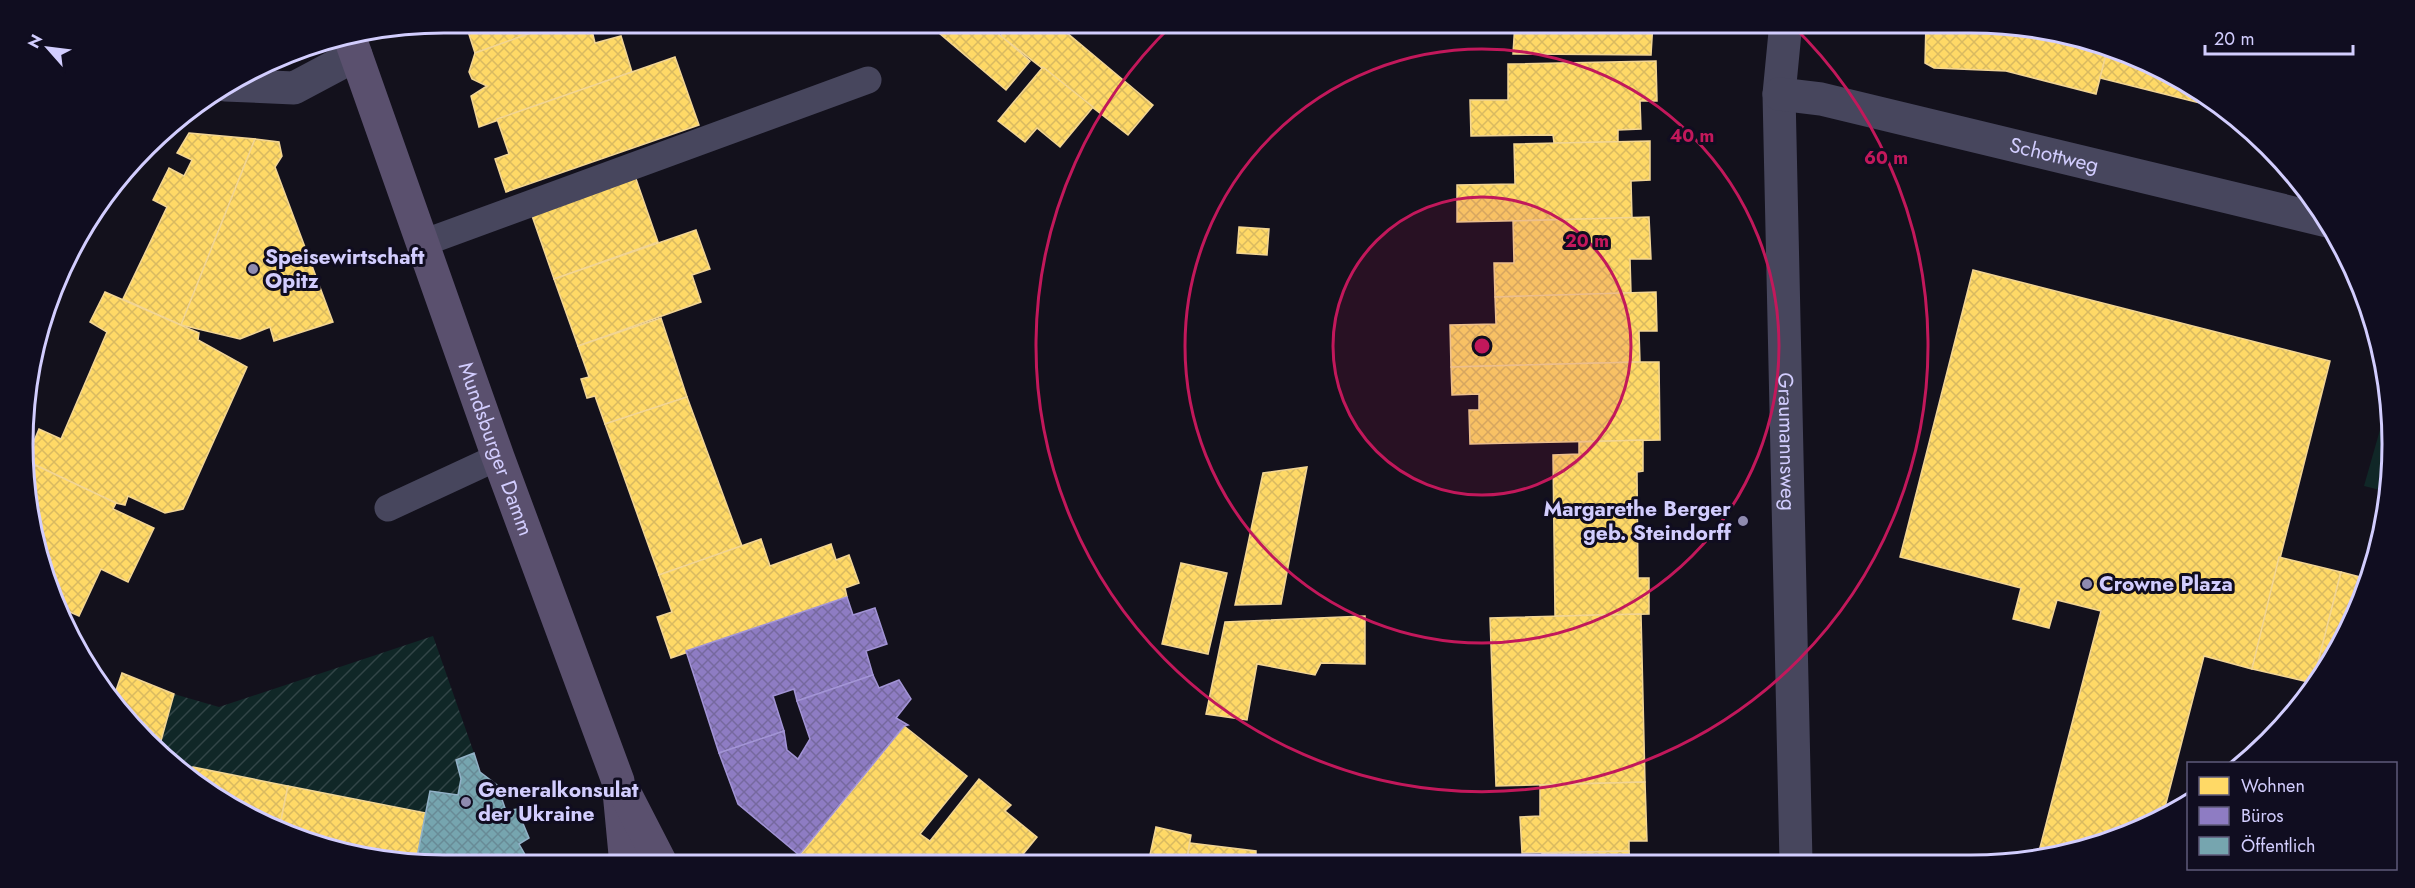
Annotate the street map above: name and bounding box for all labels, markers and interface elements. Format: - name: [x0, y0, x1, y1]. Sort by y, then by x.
- north arrow: [18, 18, 78, 78]
- scale bar: [2205, 18, 2354, 56]
- text: 20 m: [2214, 26, 2254, 52]
- text: N: [22, 30, 48, 52]
- text: 40 m: [1670, 123, 1714, 149]
- street label: Schottweg: [2006, 130, 2102, 180]
- text: 60 m: [1864, 145, 1908, 171]
- text: 20 m: [1565, 228, 1609, 254]
- place label: Speisewirtschaft Opitz: [265, 242, 425, 296]
- marker: Speisewirtschaft Opitz: [246, 262, 260, 276]
- centre of rings: [1472, 336, 1492, 356]
- street label: Mundsburger Damm: [451, 358, 541, 540]
- street label: Graumannsweg: [1770, 372, 1803, 511]
- place label: Margarethe Berger geb. Steindorff: [1543, 494, 1732, 548]
- marker: Margarethe Berger geb. Steindorff: [1736, 514, 1750, 528]
- place label: Crowne Plaza: [2099, 569, 2233, 599]
- marker: Crowne Plaza: [2080, 577, 2094, 591]
- legend: [2187, 762, 2397, 870]
- text: Wohnen: [2241, 773, 2305, 799]
- place label: Generalkonsulat der Ukraine: [478, 775, 639, 829]
- marker: Generalkonsulat der Ukraine: [459, 795, 473, 809]
- text: Büros: [2241, 803, 2283, 829]
- text: Öffentlich: [2241, 833, 2315, 859]

